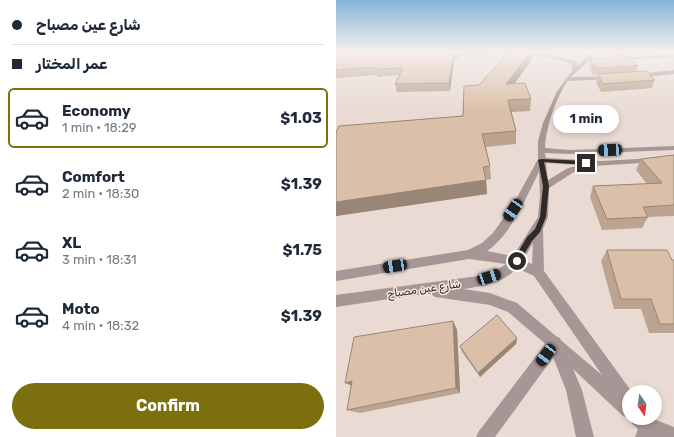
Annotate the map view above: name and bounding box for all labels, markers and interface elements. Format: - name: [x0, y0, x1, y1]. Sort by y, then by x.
- text: شارع عين مصباح: [36, 16, 141, 34]
- text: عمر المختار: [36, 55, 107, 73]
- icon: car: [14, 100, 50, 136]
- text: Economy: [62, 102, 131, 120]
- callout: 1 min: [553, 105, 619, 133]
- text: $1.03: [280, 109, 322, 127]
- text: 1 min: [569, 111, 603, 126]
- text: 1 min · 18:29: [62, 120, 137, 135]
- car: [598, 143, 622, 157]
- route end: [577, 154, 595, 172]
- icon: car: [14, 166, 50, 202]
- text: Comfort: [62, 168, 125, 186]
- text: $1.39: [281, 175, 322, 193]
- text: 2 min · 18:30: [62, 186, 139, 201]
- car: [501, 197, 525, 223]
- icon: car: [14, 232, 50, 268]
- text: XL: [62, 234, 81, 252]
- text: $1.75: [282, 241, 322, 259]
- text: 3 min · 18:31: [62, 252, 137, 267]
- route start: [508, 252, 526, 270]
- car: [382, 258, 408, 274]
- car: [476, 268, 502, 286]
- street label: شارع عين مصباح: [386, 277, 462, 303]
- icon: car: [14, 298, 50, 334]
- text: Moto: [62, 300, 100, 318]
- text: $1.39: [281, 307, 322, 325]
- text: 4 min · 18:32: [62, 318, 139, 333]
- car: [534, 342, 558, 368]
- button: Confirm: [12, 383, 324, 429]
- north arrow: [622, 385, 662, 425]
- map controls: [622, 385, 662, 425]

